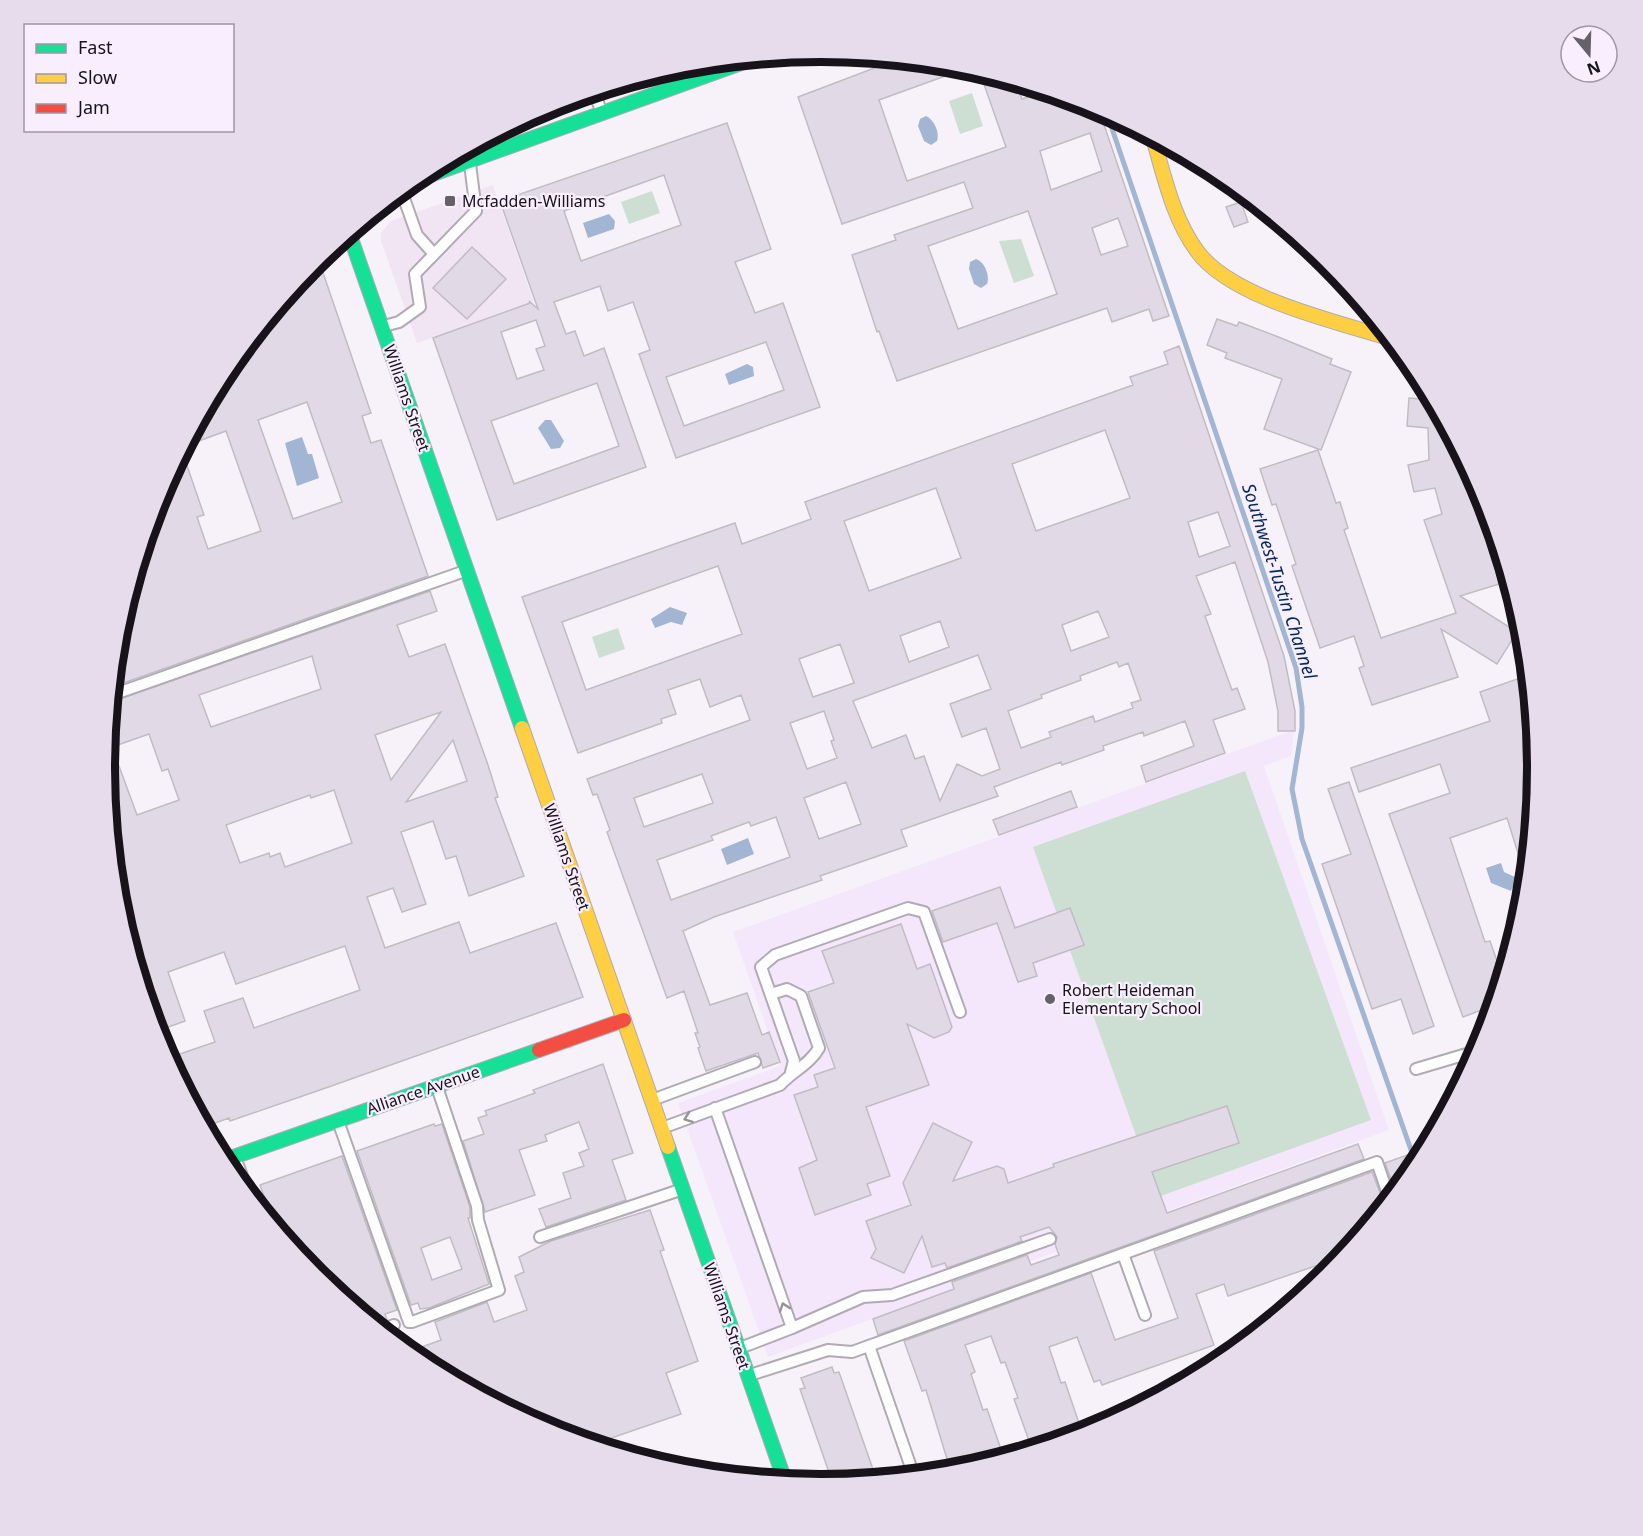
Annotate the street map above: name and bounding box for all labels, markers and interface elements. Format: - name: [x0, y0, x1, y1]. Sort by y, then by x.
- legend: [24, 24, 234, 132]
- north arrow: [1559, 24, 1619, 84]
- text: Fast: [78, 35, 113, 59]
- text: N: [1584, 56, 1604, 81]
- text: Slow: [78, 65, 117, 89]
- text: Jam: [76, 95, 110, 119]
- place label: Mcfadden-Williams: [462, 190, 605, 212]
- marker: Mcfadden-Williams: [443, 194, 457, 208]
- street label: Williams Street: [378, 342, 436, 455]
- water label: Southwest-Tustin Channel: [1237, 480, 1323, 682]
- street label: Williams Street: [538, 801, 596, 914]
- place label: Robert Heideman Elementary School: [1062, 979, 1201, 1019]
- marker: Robert Heideman Elementary School: [1043, 992, 1057, 1006]
- street label: Alliance Avenue: [363, 1060, 483, 1120]
- one-way arrow: [684, 1111, 694, 1124]
- street label: Williams Street: [698, 1260, 756, 1373]
- one-way arrow: [779, 1302, 792, 1313]

